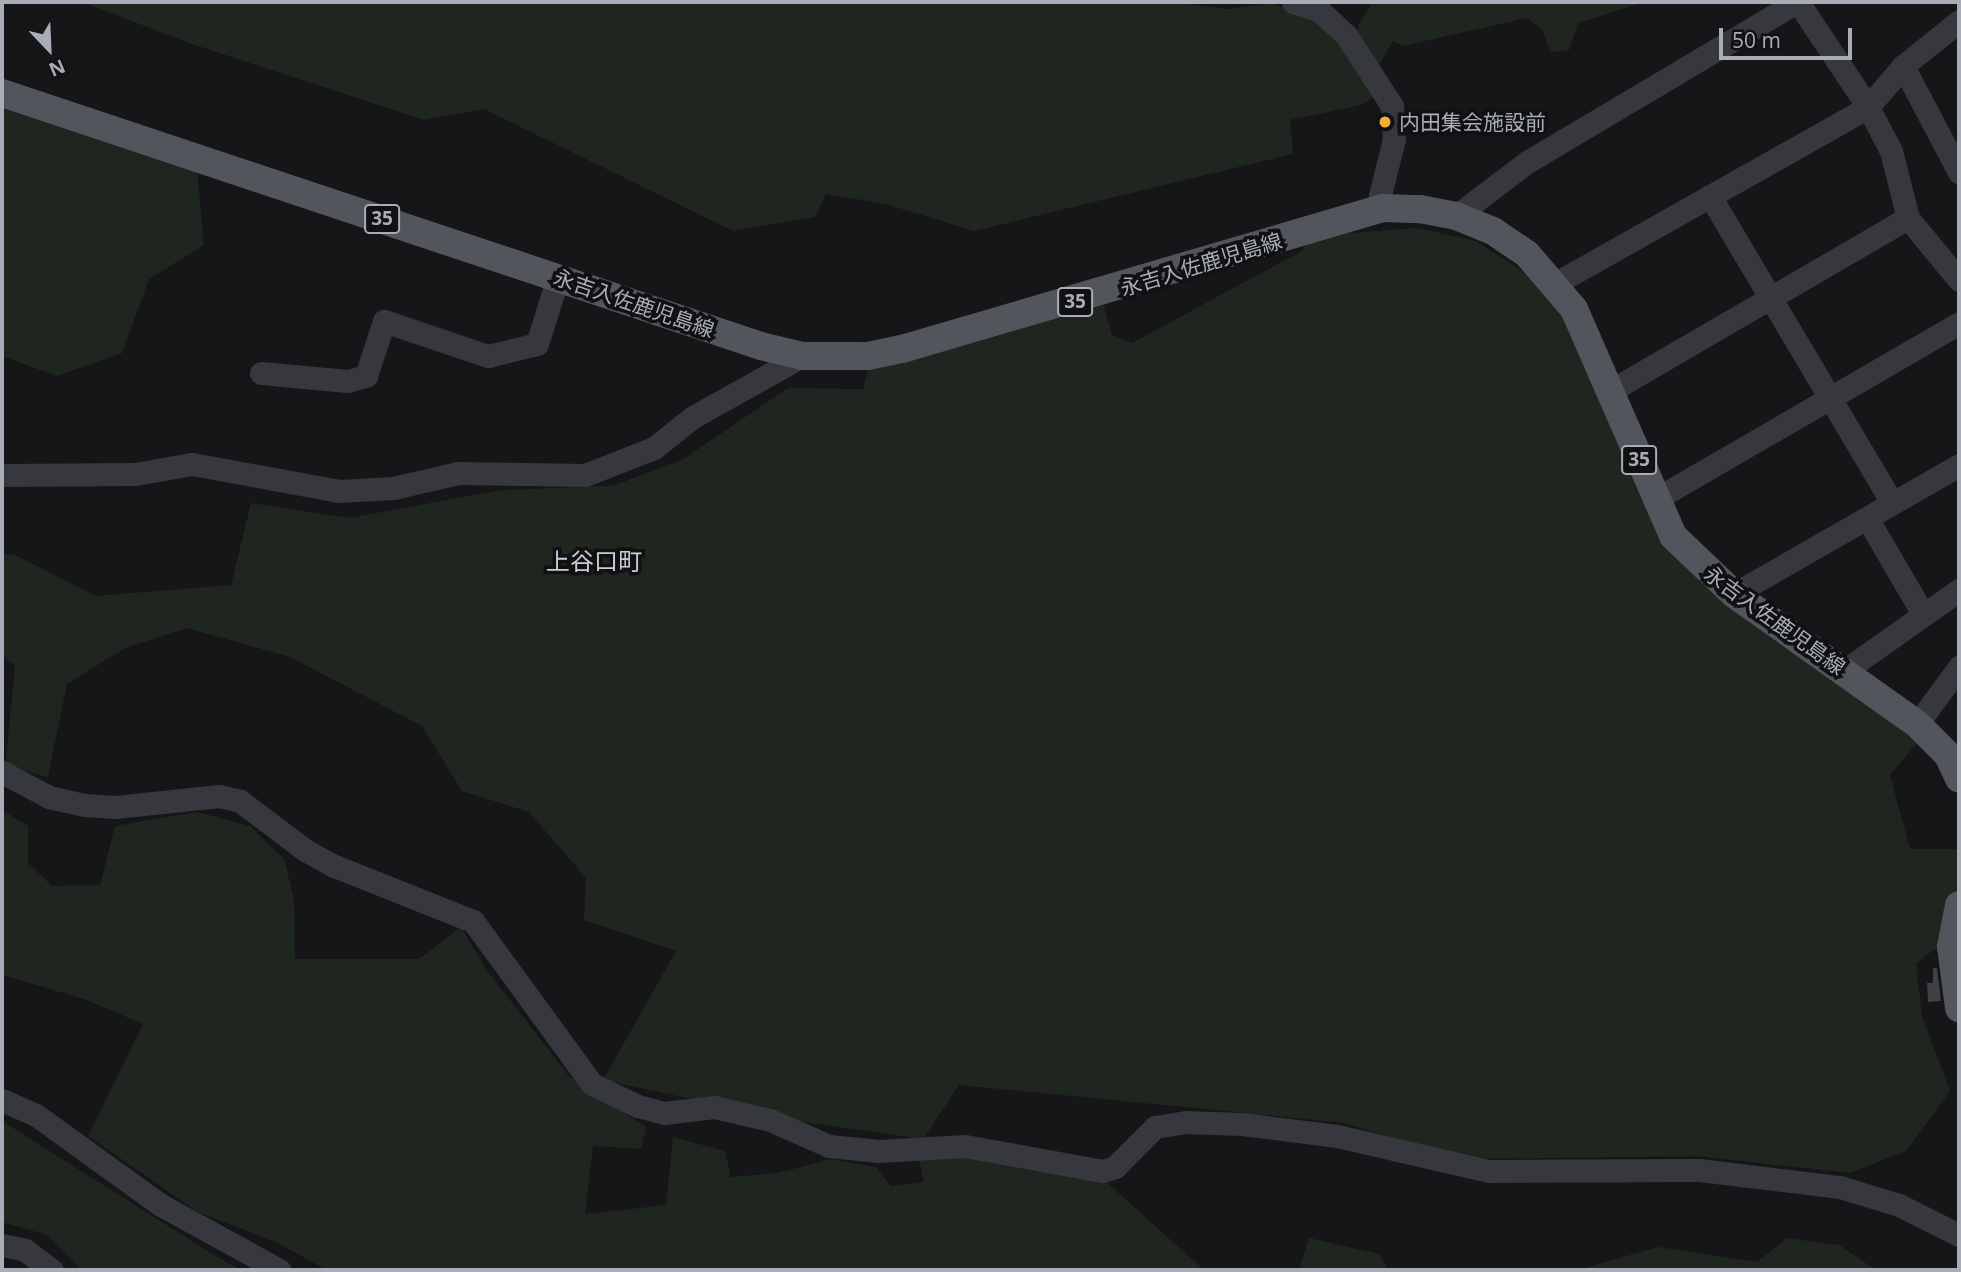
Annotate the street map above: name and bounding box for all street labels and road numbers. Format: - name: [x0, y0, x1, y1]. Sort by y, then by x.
- road number: 35: [363, 204, 401, 234]
- street label: 永吉入佐鹿児島線: [1117, 227, 1285, 301]
- street label: 永吉入佐鹿児島線: [550, 264, 718, 342]
- road number: 35: [1056, 286, 1094, 318]
- road number: 35: [1620, 444, 1658, 475]
- street label: 永吉入佐鹿児島線: [1700, 560, 1850, 680]

